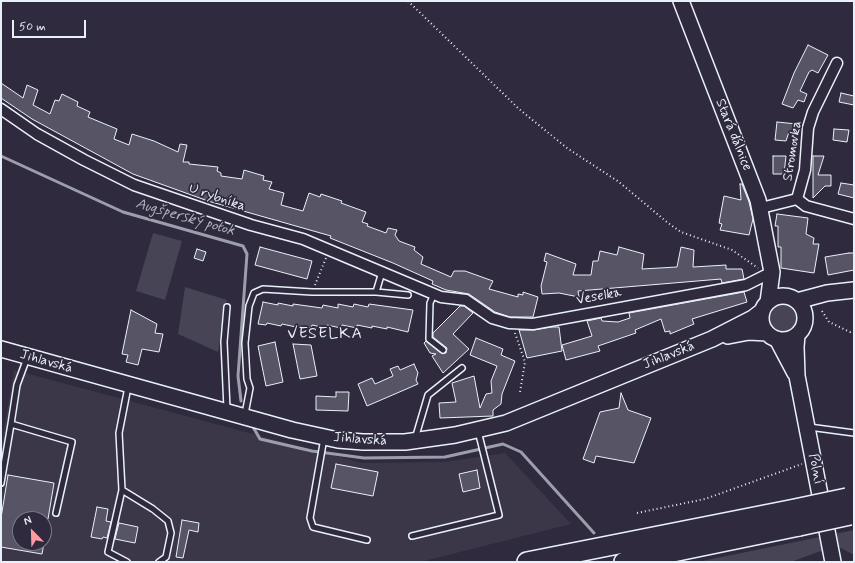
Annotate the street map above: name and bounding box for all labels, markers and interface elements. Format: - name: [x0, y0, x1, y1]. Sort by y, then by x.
- scale bar: [14, 12, 88, 38]
- text: 50 m: [19, 19, 46, 35]
- street label: Stará dálnice: [711, 96, 755, 174]
- street label: Stromovka: [780, 120, 806, 182]
- street label: U rybníka: [186, 180, 248, 216]
- water label: Augšperský potok: [133, 195, 237, 241]
- street label: Veselka: [575, 285, 623, 309]
- district label: VESELKA: [286, 325, 364, 345]
- street label: Jihlavská: [641, 338, 697, 374]
- street label: Jihlavská: [18, 346, 74, 378]
- street label: Jihlavská: [333, 430, 387, 450]
- street label: Polní: [804, 452, 826, 486]
- north arrow: [12, 511, 52, 551]
- text: N: [22, 513, 34, 529]

